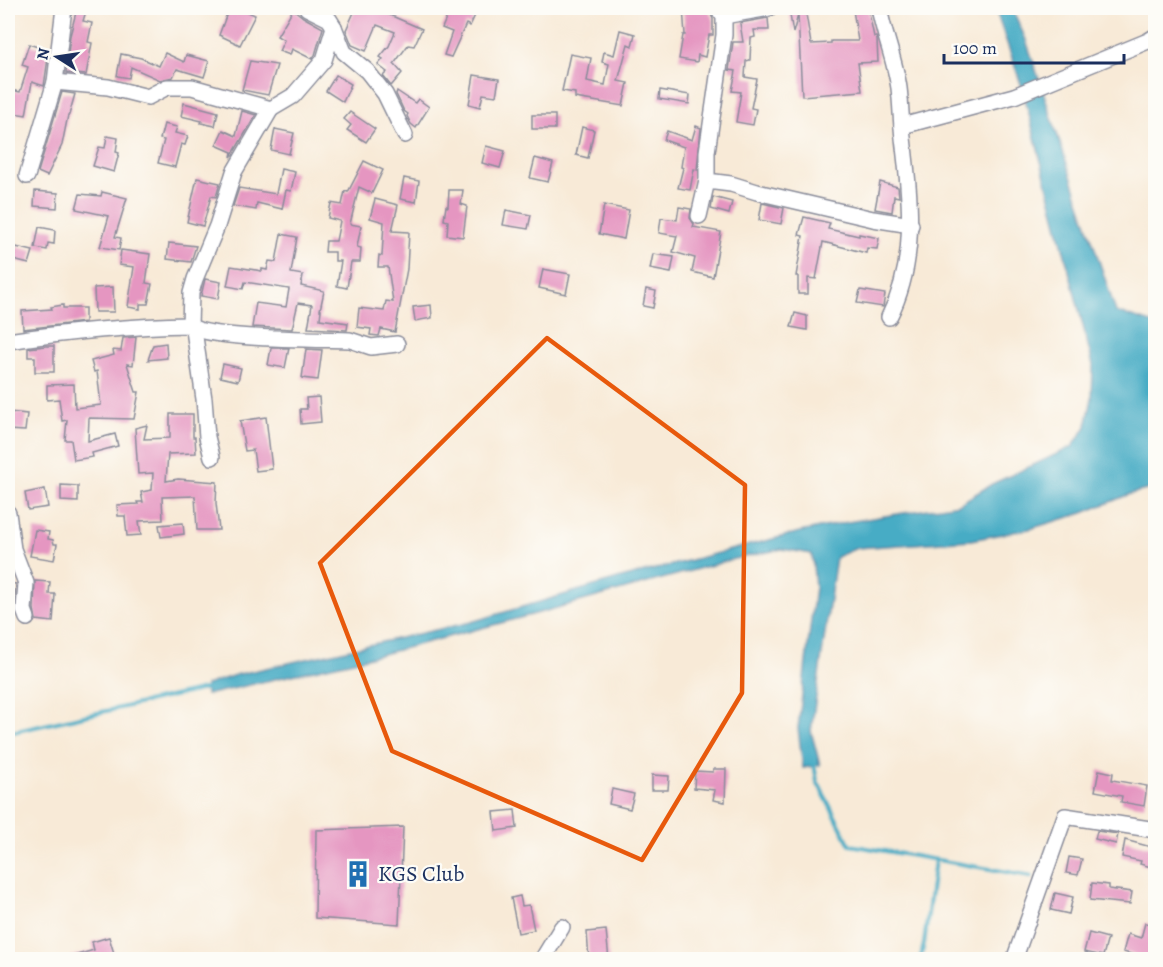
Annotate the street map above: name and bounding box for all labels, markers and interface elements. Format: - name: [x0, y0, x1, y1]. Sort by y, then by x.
- north arrow: [27, 27, 87, 87]
- scale bar: [944, 27, 1124, 65]
- text: 100 m: [953, 36, 997, 60]
- text: N: [31, 46, 55, 62]
- building icon: KGS Club: [343, 859, 373, 889]
- place label: KGS Club: [378, 859, 464, 889]

